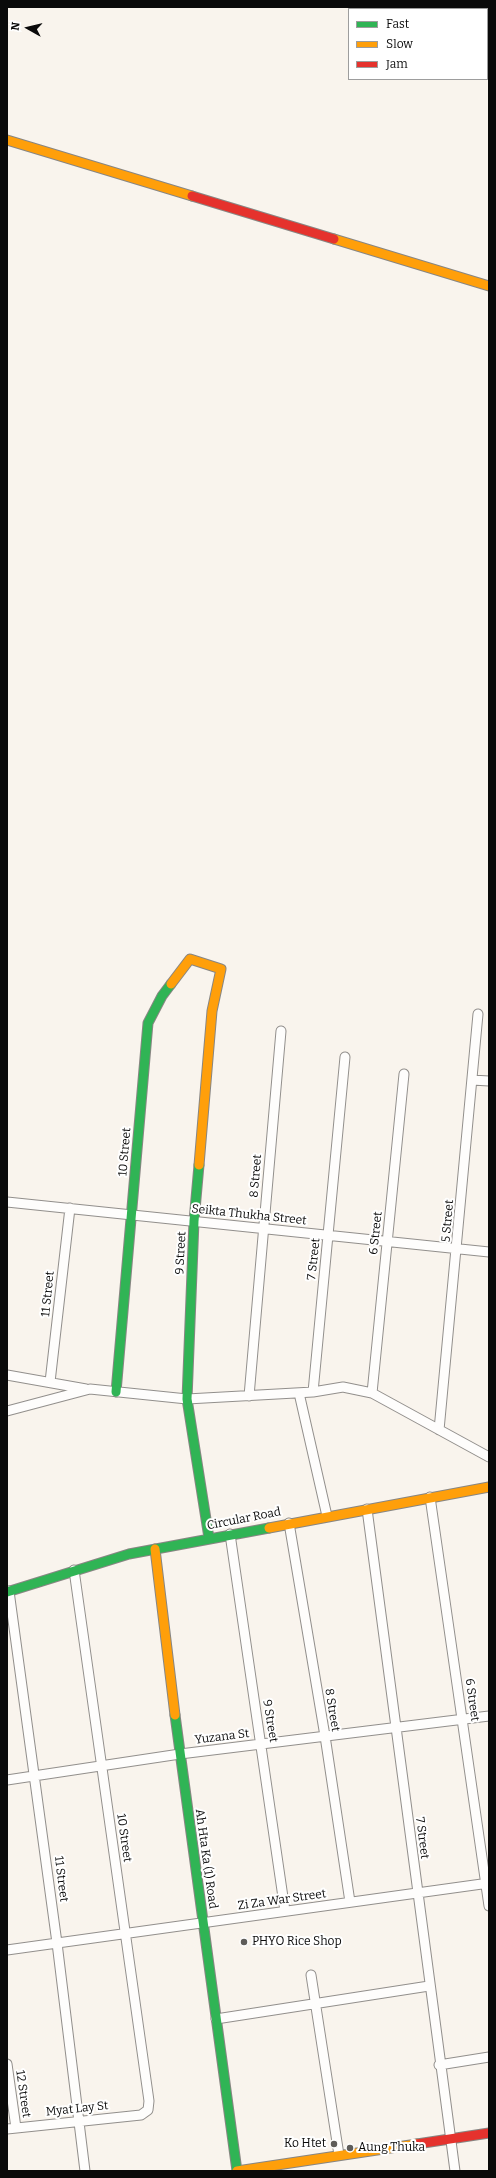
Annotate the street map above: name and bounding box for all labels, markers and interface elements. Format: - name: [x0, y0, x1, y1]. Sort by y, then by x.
- north arrow: [8, 8, 48, 48]
- legend: [348, 8, 488, 80]
- text: Fast: [386, 17, 409, 31]
- text: N: [9, 21, 23, 31]
- text: Slow: [386, 37, 413, 51]
- text: Jam: [386, 57, 408, 71]
- street label: 10 Street: [116, 1127, 134, 1177]
- street label: 8 Street: [247, 1154, 265, 1198]
- street label: 5 Street: [439, 1199, 457, 1243]
- street label: Seikta Thukha Street: [191, 1202, 307, 1228]
- street label: 6 Street: [367, 1211, 385, 1255]
- street label: 9 Street: [173, 1231, 189, 1275]
- street label: 7 Street: [305, 1237, 323, 1281]
- street label: 11 Street: [38, 1270, 58, 1318]
- street label: Circular Road: [206, 1505, 282, 1533]
- street label: 6 Street: [462, 1678, 482, 1722]
- street label: 8 Street: [321, 1687, 343, 1733]
- street label: 9 Street: [260, 1698, 280, 1744]
- street label: Yuzana St: [194, 1727, 250, 1747]
- street label: Ah Hta Ka (1) Road: [192, 1808, 220, 1910]
- street label: 10 Street: [113, 1813, 135, 1863]
- street label: 7 Street: [412, 1816, 432, 1860]
- street label: 11 Street: [51, 1855, 71, 1903]
- street label: Zi Za War Street: [237, 1887, 327, 1913]
- place label: PHYO Rice Shop: [252, 1935, 342, 1949]
- marker: PHYO Rice Shop: [239, 1937, 249, 1947]
- street label: 12 Street: [13, 2069, 33, 2119]
- street label: Myat Lay St: [45, 2099, 109, 2119]
- place label: Ko Htet: [284, 2137, 326, 2151]
- marker: Ko Htet: [329, 2139, 339, 2149]
- place label: Aung Thuka: [358, 2141, 425, 2155]
- marker: Aung Thuka: [345, 2143, 355, 2153]

